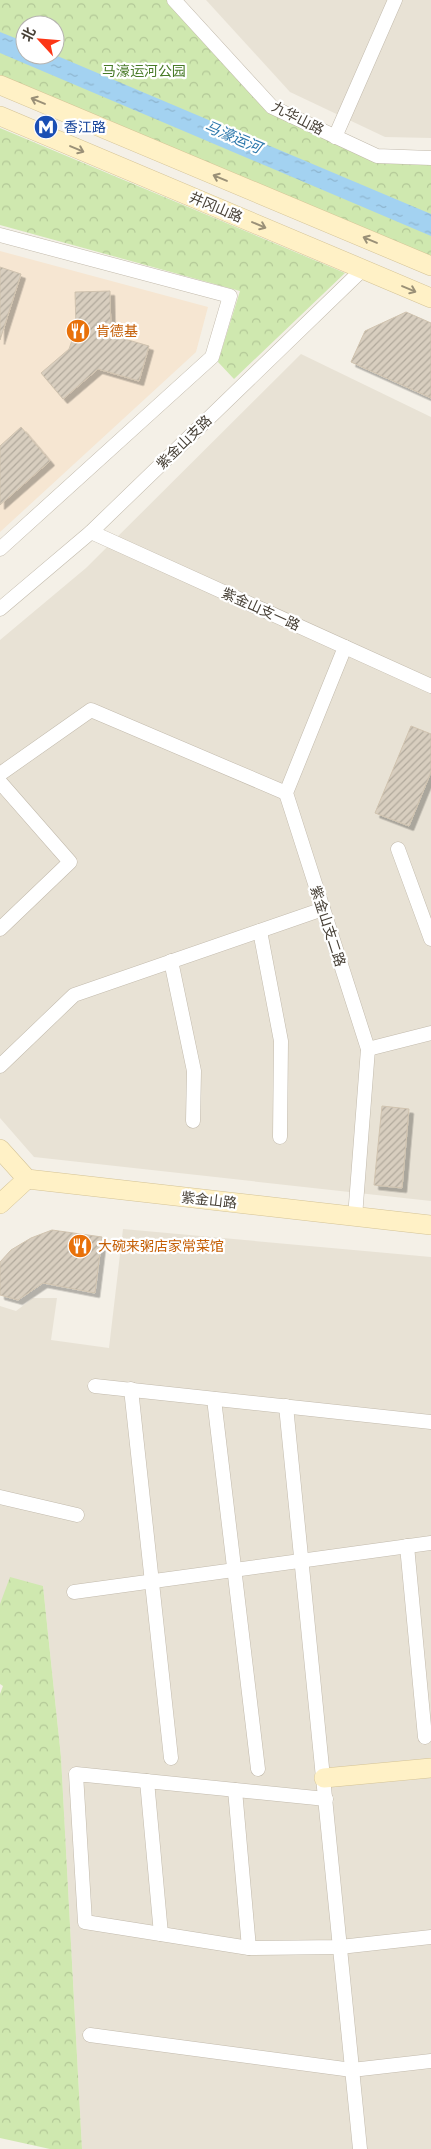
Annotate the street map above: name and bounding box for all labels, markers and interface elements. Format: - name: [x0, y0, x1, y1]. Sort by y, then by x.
- north arrow: [15, 15, 65, 65]
- text: 北: [18, 25, 39, 44]
- park label: 马濠运河公园: [102, 63, 186, 79]
- one-way arrow: [31, 96, 46, 106]
- street label: 九华山路: [269, 98, 327, 138]
- metro station icon: 香江路: [33, 114, 59, 140]
- water label: 马濠运河: [202, 117, 267, 158]
- place label: 香江路: [64, 119, 106, 135]
- one-way arrow: [69, 144, 84, 154]
- one-way arrow: [213, 172, 228, 182]
- street label: 井冈山路: [187, 189, 245, 225]
- one-way arrow: [251, 221, 266, 231]
- one-way arrow: [363, 235, 378, 245]
- one-way arrow: [401, 284, 416, 294]
- restaurant icon: 肯德基: [65, 318, 91, 344]
- place label: 肯德基: [96, 323, 138, 339]
- street label: 紫金山支路: [153, 412, 215, 472]
- street label: 紫金山支一路: [219, 585, 303, 633]
- street label: 紫金山支二路: [307, 884, 349, 968]
- street label: 紫金山路: [180, 1189, 238, 1211]
- restaurant icon: 大碗来粥店家常菜馆: [67, 1233, 93, 1259]
- place label: 大碗来粥店家常菜馆: [98, 1238, 224, 1254]

